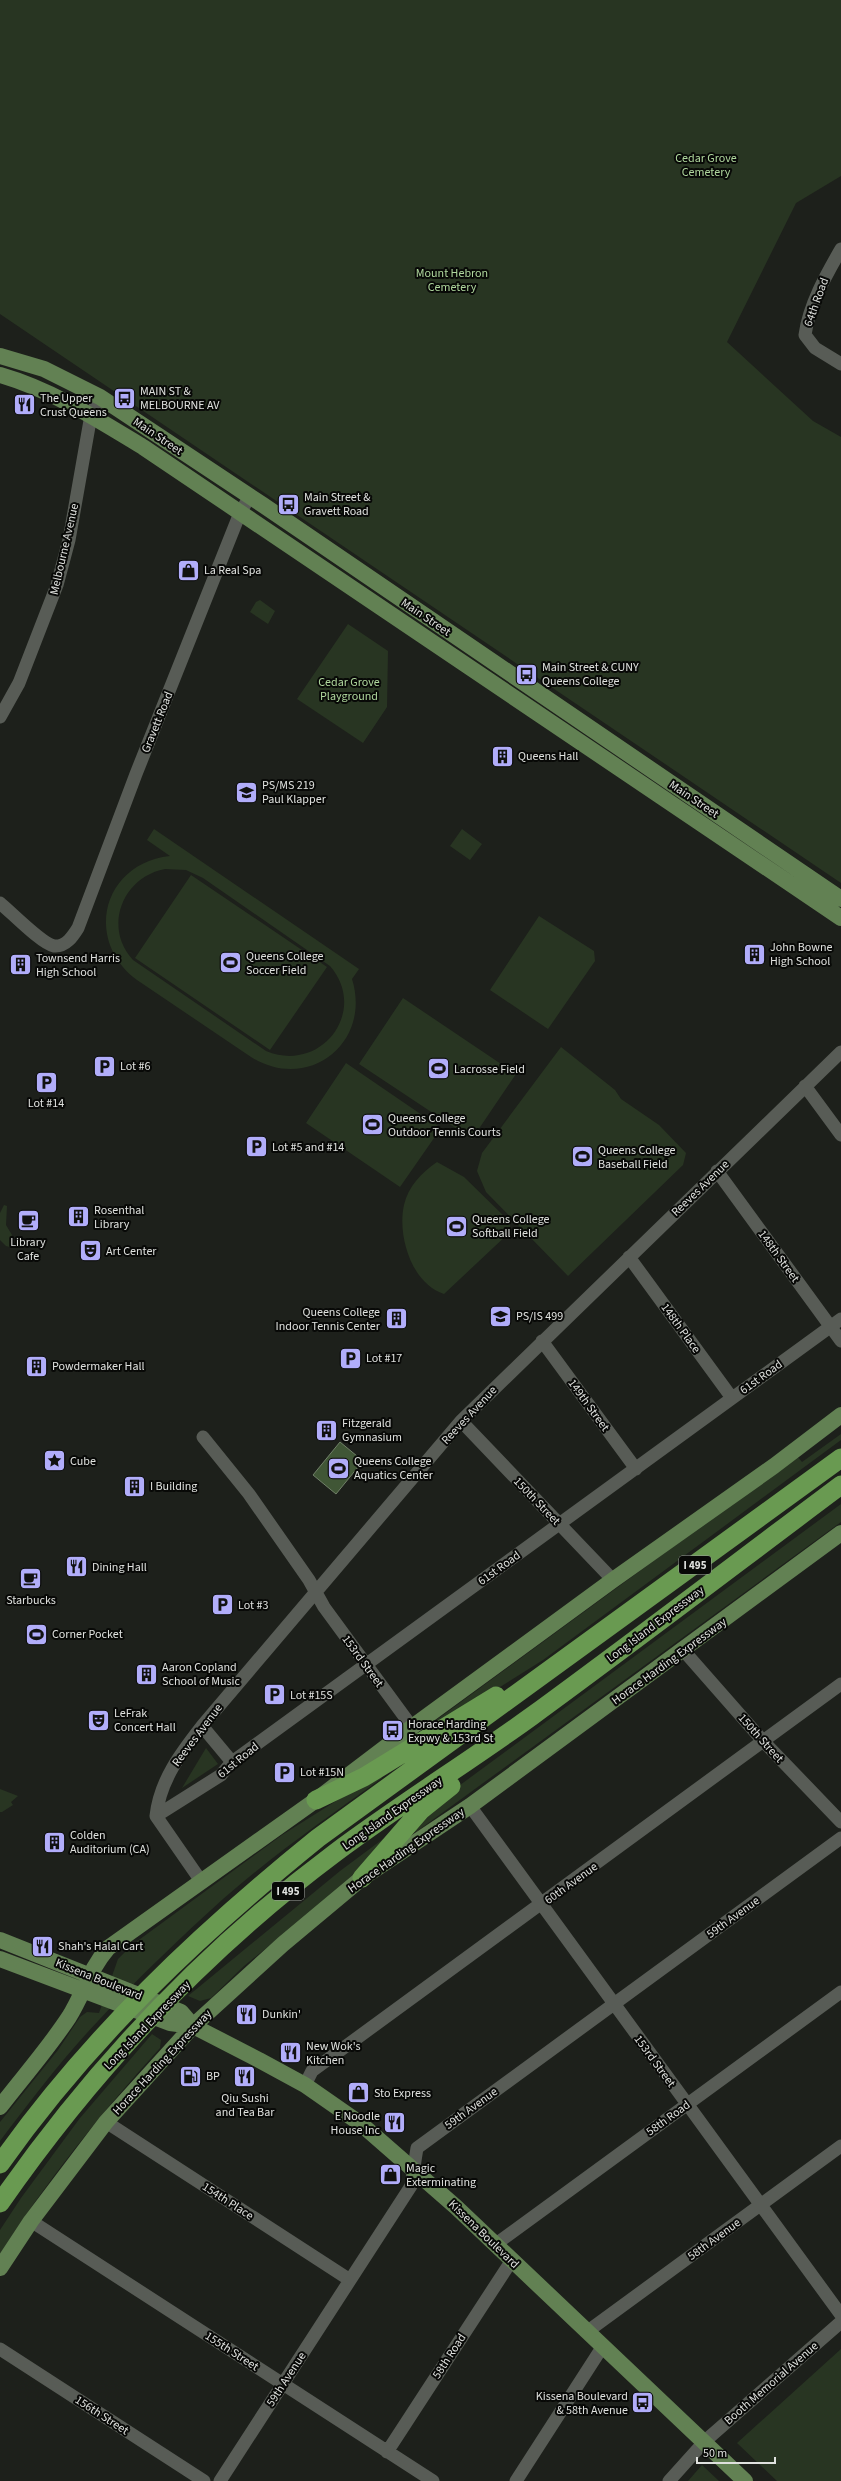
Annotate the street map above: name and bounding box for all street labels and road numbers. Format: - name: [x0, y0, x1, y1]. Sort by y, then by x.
- street label: 64th Road: [800, 275, 833, 329]
- street label: Main Street: [129, 413, 186, 459]
- street label: Melbourne Avenue: [46, 502, 83, 597]
- street label: Main Street: [397, 594, 454, 640]
- street label: Gravett Road: [137, 689, 177, 755]
- street label: Main Street: [665, 776, 722, 822]
- street label: Reeves Avenue: [668, 1156, 733, 1220]
- street label: 148th Street: [754, 1227, 803, 1286]
- street label: 148th Place: [657, 1300, 705, 1357]
- street label: 61st Road: [737, 1356, 786, 1399]
- street label: 149th Street: [564, 1376, 613, 1435]
- street label: Reeves Avenue: [438, 1382, 501, 1448]
- street label: 150th Street: [509, 1474, 564, 1529]
- street label: 61st Road: [475, 1547, 524, 1590]
- road number: I 495: [679, 1556, 711, 1574]
- street label: Long Island Expressway: [603, 1582, 708, 1667]
- street label: Horace Harding Expressway: [608, 1614, 731, 1709]
- street label: 153rd Street: [338, 1632, 387, 1691]
- street label: Reeves Avenue: [168, 1700, 227, 1770]
- street label: 150th Street: [734, 1710, 787, 1767]
- street label: 61st Road: [214, 1738, 263, 1782]
- street label: Long Island Expressway: [339, 1772, 446, 1854]
- street label: Horace Harding Expressway: [345, 1803, 468, 1897]
- street label: 60th Avenue: [541, 1858, 601, 1908]
- road number: I 495: [272, 1882, 304, 1900]
- street label: 59th Avenue: [703, 1892, 763, 1942]
- street label: Kissena Boulevard: [53, 1954, 145, 2005]
- street label: Long Island Expressway: [100, 1977, 195, 2074]
- street label: Horace Harding Expressway: [109, 2006, 216, 2119]
- street label: 153rd Street: [630, 2032, 679, 2091]
- street label: 59th Avenue: [441, 2083, 501, 2133]
- street label: 58th Road: [643, 2097, 694, 2140]
- street label: 154th Place: [199, 2179, 257, 2224]
- street label: Kissena Boulevard: [445, 2196, 523, 2272]
- street label: 58th Avenue: [684, 2214, 744, 2264]
- street label: 155th Street: [202, 2328, 262, 2375]
- street label: 58th Road: [428, 2330, 470, 2382]
- street label: Booth Memorial Avenue: [721, 2338, 822, 2429]
- street label: 59th Avenue: [262, 2349, 310, 2410]
- street label: 156th Street: [72, 2392, 132, 2439]

